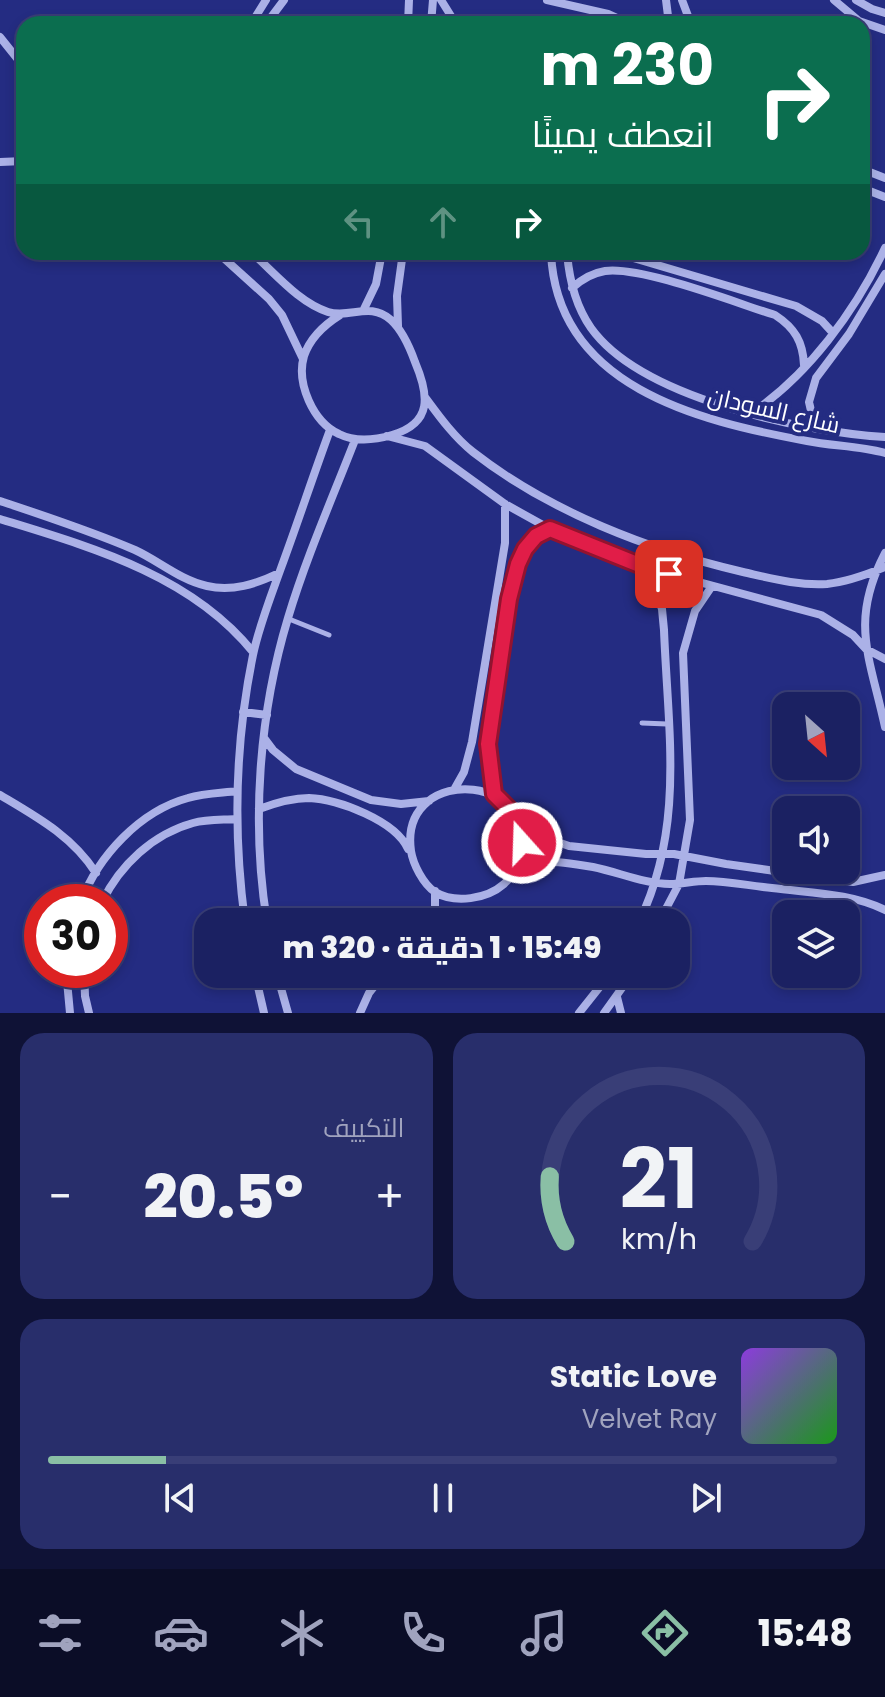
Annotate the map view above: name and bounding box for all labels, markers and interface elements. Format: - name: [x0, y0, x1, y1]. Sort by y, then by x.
- text: 230 m: [540, 26, 714, 105]
- icon: right: [742, 48, 846, 152]
- text: انعطف يمينًا: [532, 109, 714, 160]
- icon: left: [337, 200, 381, 244]
- icon: ahead: [421, 200, 465, 244]
- icon: right: [505, 200, 549, 244]
- street label: شارع السودان: [705, 379, 843, 441]
- pin: [635, 540, 703, 608]
- icon: arrive: [647, 552, 691, 596]
- north arrow: [772, 692, 860, 780]
- map controls: [772, 692, 860, 988]
- button: sound: [772, 796, 860, 884]
- position arrow: [480, 801, 564, 885]
- speed limit sign: 30: [24, 884, 128, 988]
- button: layers: [772, 900, 860, 988]
- text: 15:49 · 1 دقيقة · 320 m: [283, 926, 601, 969]
- text: التكييف: [323, 1110, 405, 1146]
- text: 21: [619, 1121, 698, 1237]
- text: 20.5°: [143, 1155, 303, 1239]
- text: −: [48, 1166, 72, 1227]
- text: +: [374, 1166, 404, 1227]
- text: km/h: [621, 1219, 697, 1259]
- text: Static Love: [550, 1355, 717, 1398]
- text: Velvet Ray: [582, 1401, 717, 1437]
- icon: previous: [158, 1476, 202, 1520]
- icon: pause: [421, 1476, 465, 1520]
- icon: next: [684, 1476, 728, 1520]
- icon: filters: [32, 1605, 88, 1661]
- icon: car: [153, 1605, 209, 1661]
- icon: climate: [274, 1605, 330, 1661]
- icon: phone: [395, 1605, 451, 1661]
- icon: music: [516, 1605, 572, 1661]
- icon: directions: [637, 1605, 693, 1661]
- text: 15:48: [758, 1608, 853, 1659]

